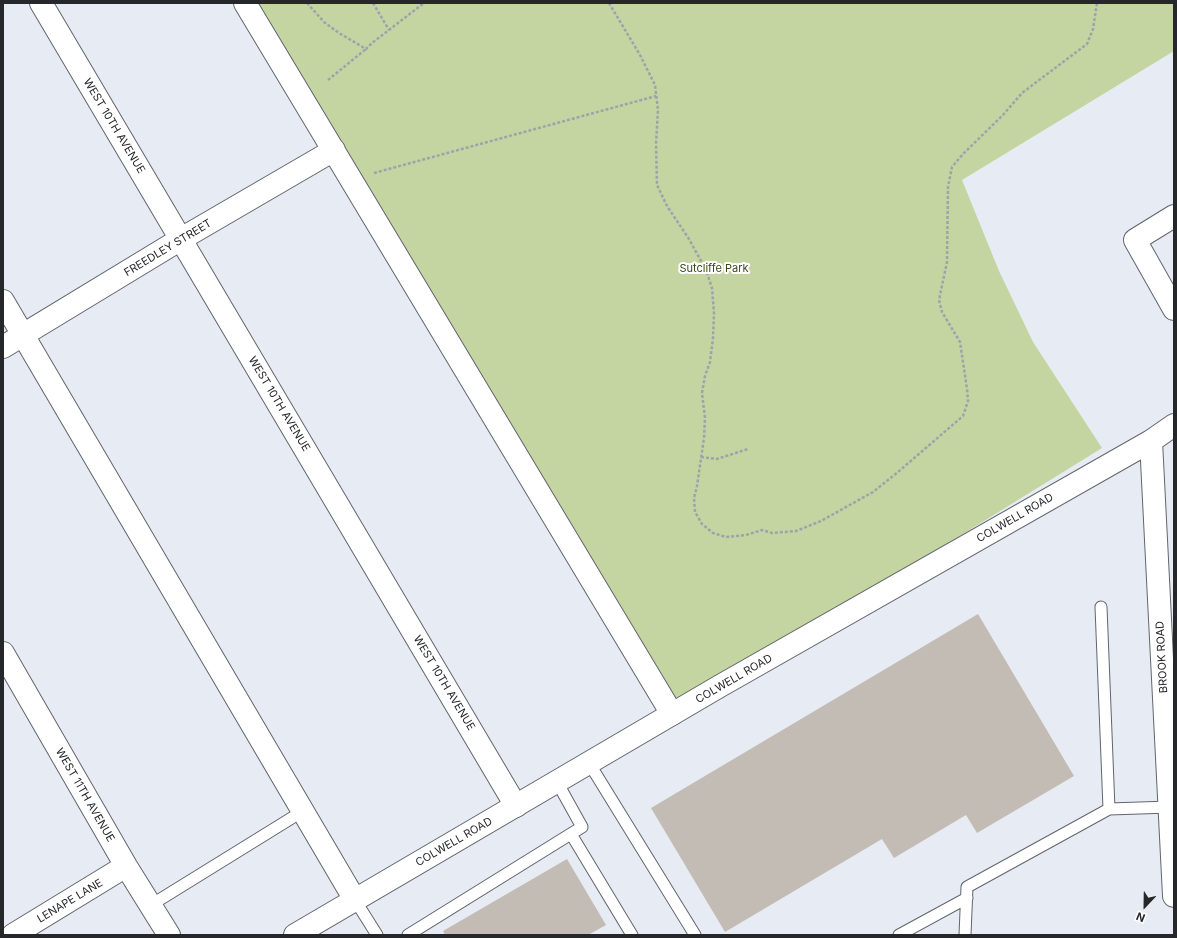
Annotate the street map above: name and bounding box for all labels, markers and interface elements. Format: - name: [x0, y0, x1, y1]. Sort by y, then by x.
- street label: WEST 10TH AVENUE: [80, 76, 148, 176]
- street label: FREEDLEY STREET: [122, 217, 214, 279]
- park label: Sutcliffe Park: [679, 262, 749, 276]
- street label: WEST 10TH AVENUE: [245, 354, 313, 454]
- street label: COLWELL ROAD: [974, 491, 1056, 545]
- street label: BROOK ROAD: [1154, 621, 1170, 693]
- street label: WEST 10TH AVENUE: [410, 633, 478, 733]
- street label: COLWELL ROAD: [693, 652, 775, 706]
- street label: WEST 11TH AVENUE: [53, 746, 117, 844]
- street label: COLWELL ROAD: [413, 815, 495, 869]
- street label: LENAPE LANE: [35, 876, 105, 926]
- north arrow: [1125, 886, 1165, 926]
- text: N: [1134, 909, 1147, 925]

